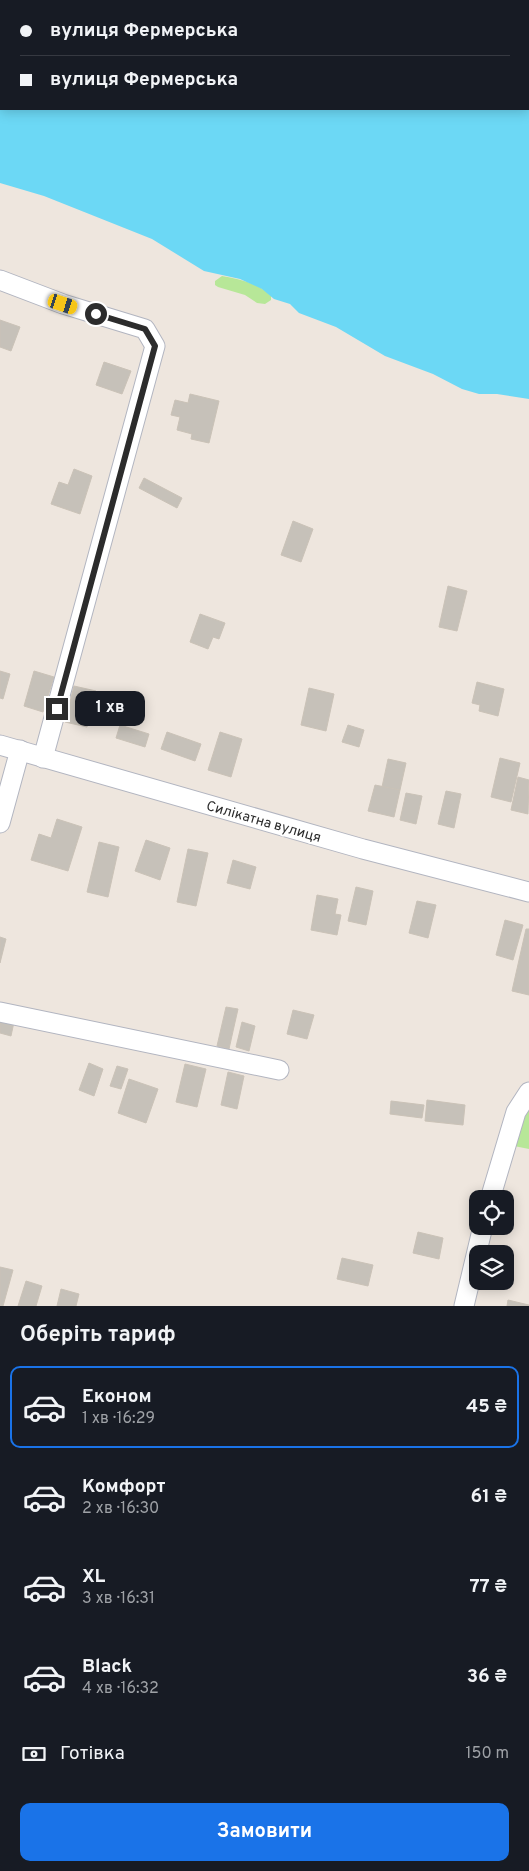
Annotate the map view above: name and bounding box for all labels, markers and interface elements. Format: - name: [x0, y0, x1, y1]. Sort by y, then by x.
- text: вулиця Фермерська: [50, 19, 238, 43]
- text: вулиця Фермерська: [50, 68, 238, 92]
- car: [46, 292, 79, 316]
- route start: [85, 303, 107, 325]
- callout: 1 хв: [74, 692, 144, 726]
- route end: [46, 698, 68, 720]
- text: 1 хв: [95, 698, 125, 718]
- street label: Силікатна вулиця: [204, 798, 323, 847]
- map controls: [469, 1190, 514, 1290]
- button: locate: [469, 1190, 514, 1235]
- button: layers: [469, 1245, 514, 1290]
- text: Оберіть тариф: [20, 1322, 176, 1349]
- icon: car: [22, 1385, 67, 1430]
- text: Економ: [82, 1385, 152, 1409]
- text: 45 ₴: [466, 1395, 507, 1419]
- text: 1 хв · 16:29: [82, 1409, 155, 1429]
- icon: car: [22, 1475, 67, 1520]
- text: Комфорт: [82, 1475, 165, 1499]
- text: 61 ₴: [470, 1485, 507, 1509]
- text: 2 хв · 16:30: [82, 1499, 159, 1519]
- icon: car: [22, 1565, 67, 1610]
- text: XL: [82, 1565, 105, 1589]
- text: 77 ₴: [469, 1575, 507, 1599]
- text: 3 хв · 16:31: [82, 1589, 155, 1609]
- icon: car: [22, 1655, 67, 1700]
- text: Black: [82, 1655, 132, 1679]
- text: 36 ₴: [467, 1665, 507, 1689]
- text: 4 хв · 16:32: [82, 1679, 159, 1699]
- icon: cash: [20, 1740, 48, 1768]
- text: Готівка: [60, 1742, 125, 1766]
- text: 150 m: [466, 1744, 509, 1764]
- button: Замовити: [20, 1803, 509, 1861]

